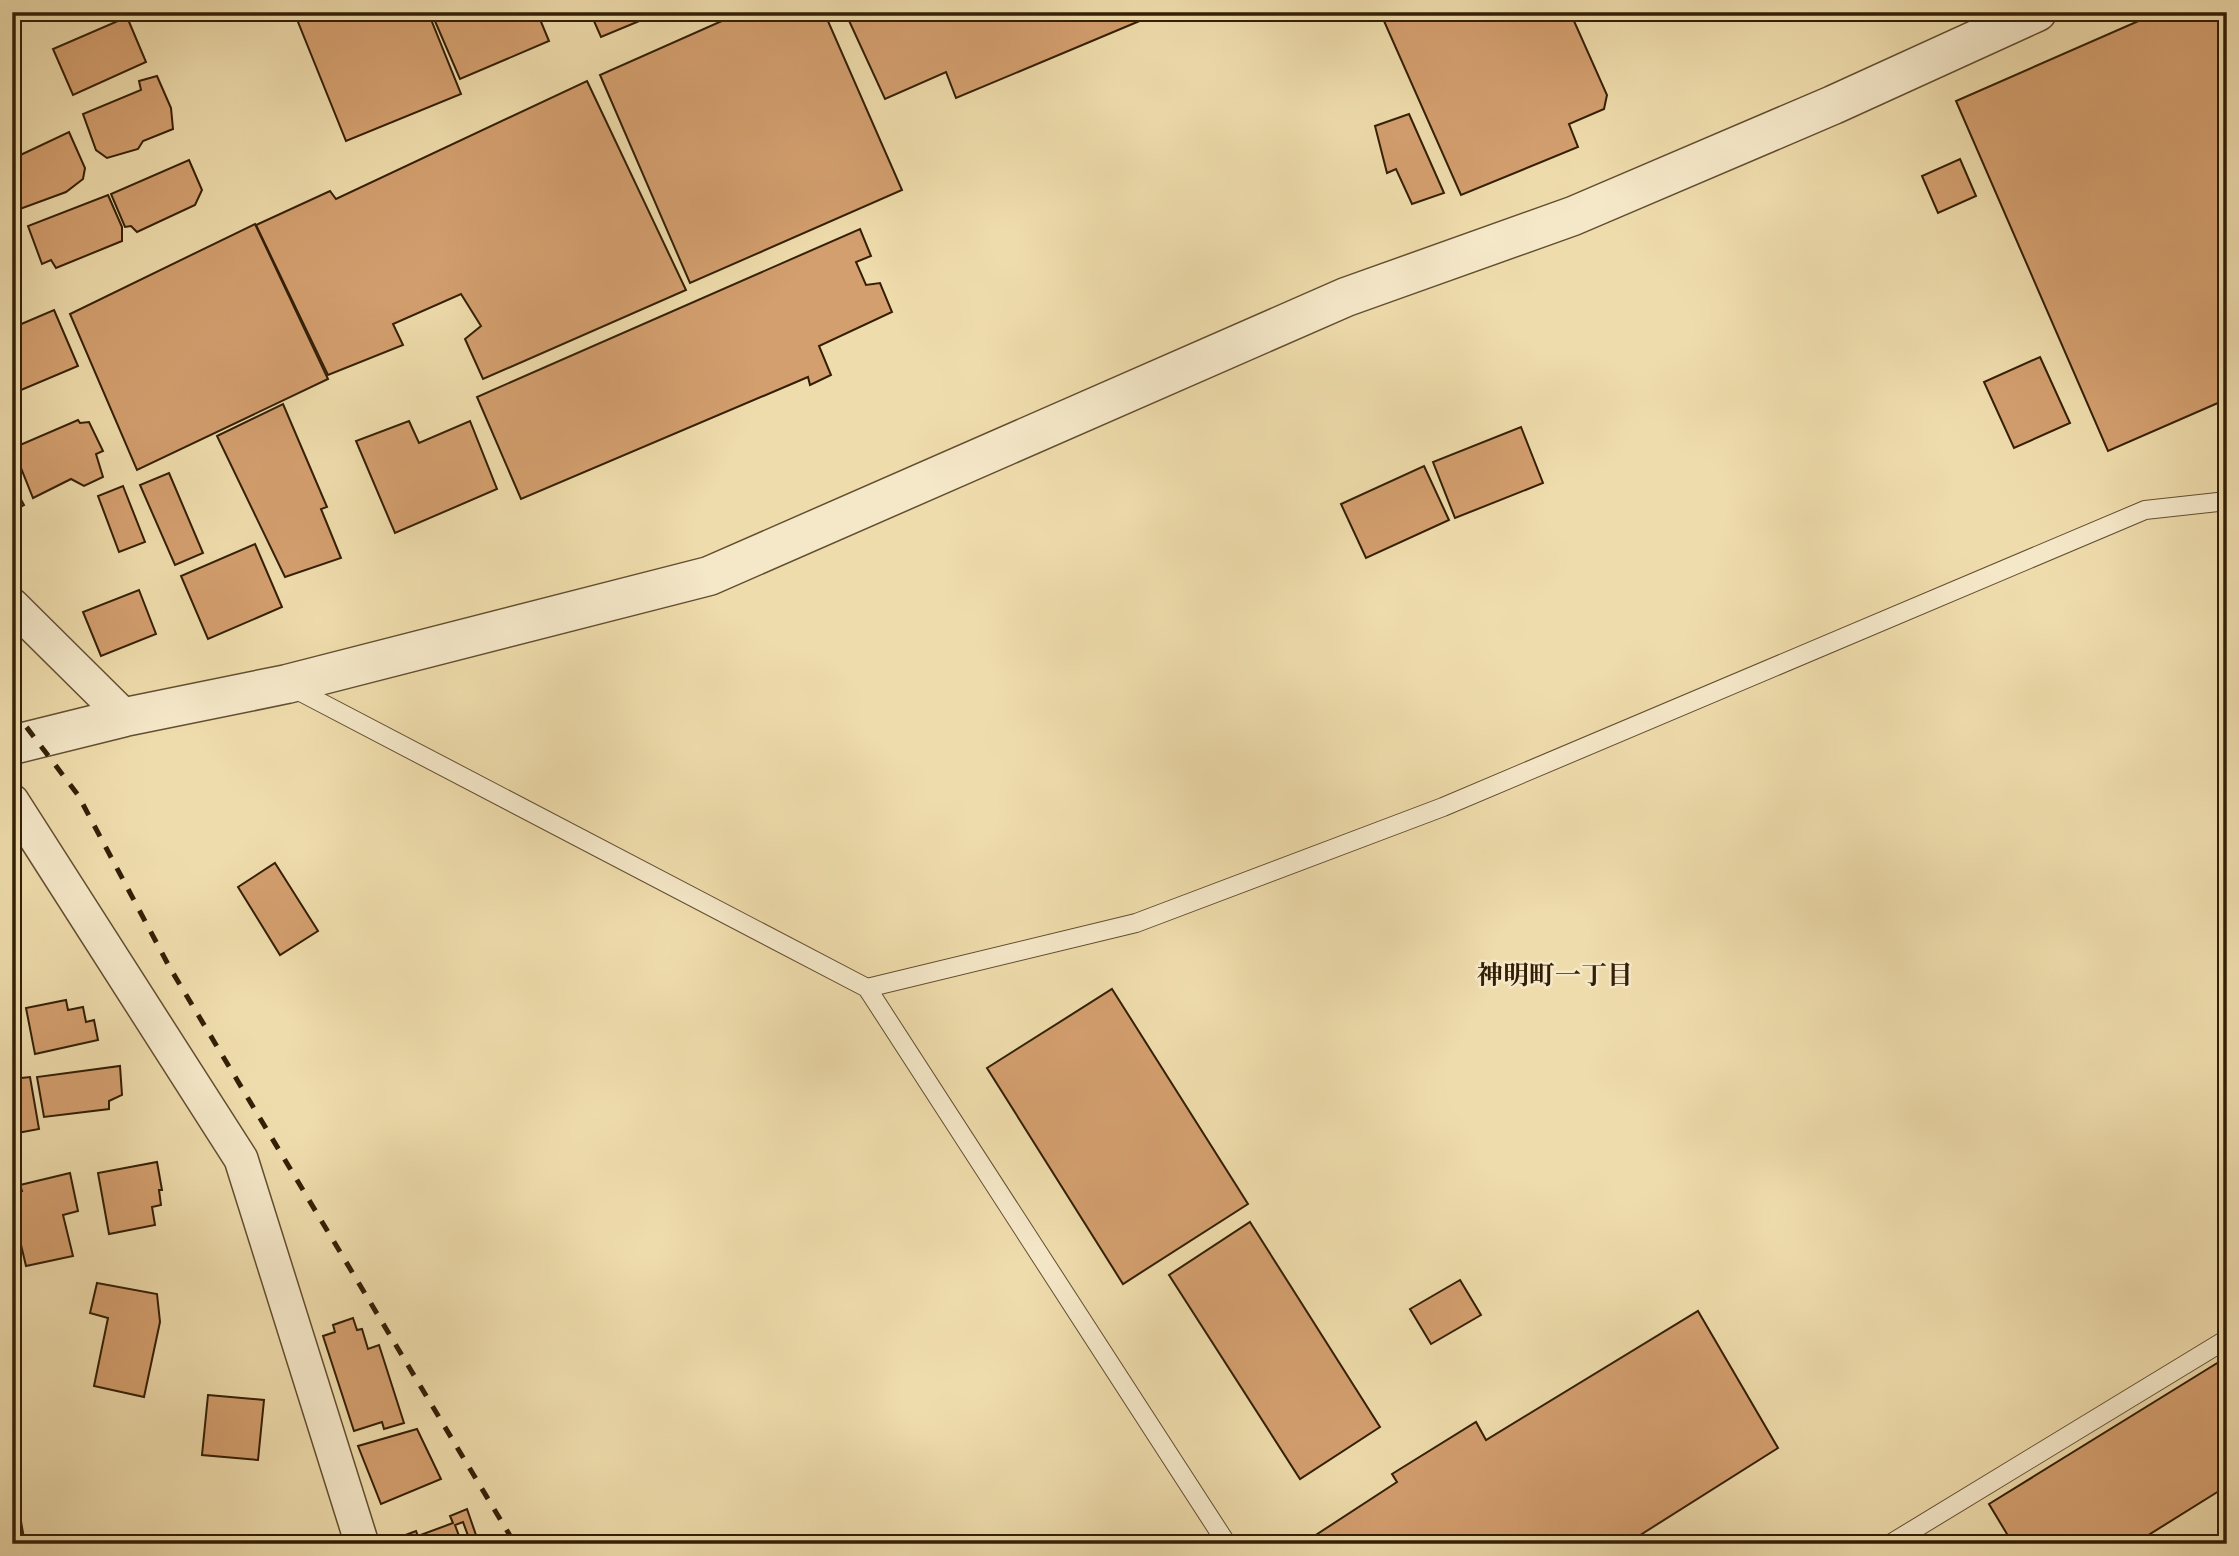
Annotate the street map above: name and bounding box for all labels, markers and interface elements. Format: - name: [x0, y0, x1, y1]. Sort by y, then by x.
- district label: 神明町一丁目: [1477, 959, 1633, 991]

